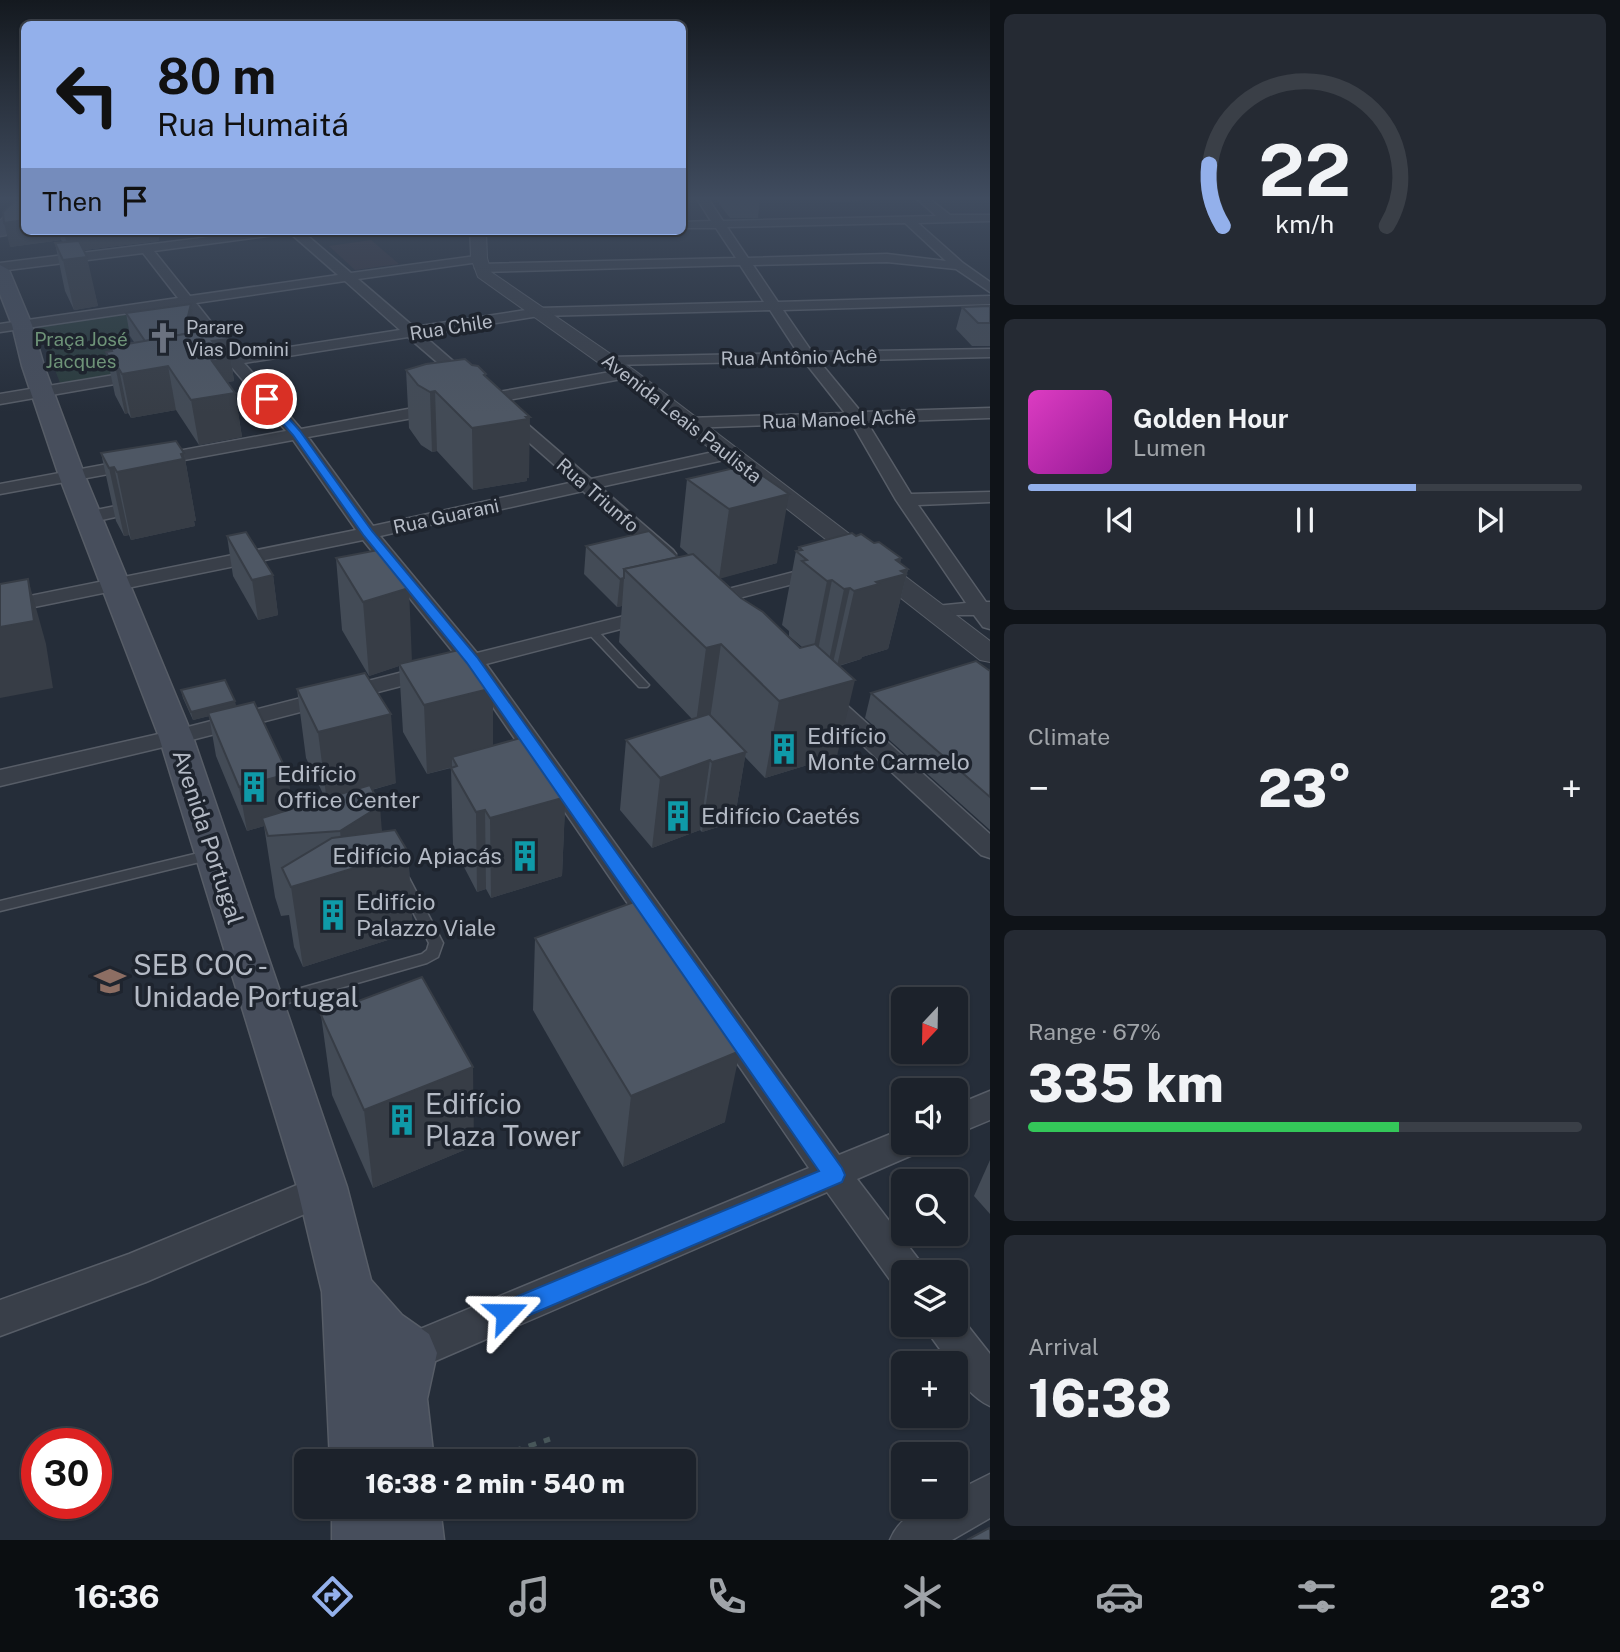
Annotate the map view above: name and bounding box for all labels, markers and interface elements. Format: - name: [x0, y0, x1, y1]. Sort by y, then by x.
- text: 80 m: [157, 47, 276, 105]
- icon: left: [42, 49, 133, 140]
- text: Rua Humaitá: [157, 106, 349, 143]
- text: 22: [1259, 127, 1351, 212]
- icon: arrive: [116, 182, 154, 220]
- text: Then: [42, 186, 102, 217]
- text: km/h: [1276, 208, 1334, 238]
- street label: Rua Chile: [408, 310, 494, 344]
- place label: Parare Vias Domini: [186, 316, 289, 360]
- church icon: Parare Vias Domini: [146, 321, 180, 355]
- park label: Praça José Jacques: [34, 328, 128, 372]
- street label: Rua Antônio Achê: [720, 345, 878, 369]
- street label: Avenida Leais Paulista: [598, 349, 766, 487]
- pin: [237, 369, 297, 429]
- icon: arrive: [248, 380, 286, 418]
- text: Golden Hour: [1133, 403, 1288, 434]
- street label: Rua Manoel Achê: [762, 405, 916, 433]
- text: Lumen: [1133, 434, 1206, 461]
- street label: Rua Triunfo: [552, 453, 644, 537]
- street label: Rua Guarani: [391, 494, 501, 538]
- icon: previous: [1101, 501, 1139, 539]
- icon: pause: [1286, 501, 1324, 539]
- icon: next: [1471, 501, 1509, 539]
- place label: Edifício Monte Carmelo: [807, 722, 970, 775]
- text: Climate: [1028, 723, 1110, 750]
- building icon: Edifício Monte Carmelo: [767, 732, 801, 766]
- street label: Avenida Portugal: [167, 746, 249, 928]
- text: 23°: [1258, 758, 1352, 819]
- place label: Edifício Office Center: [277, 760, 420, 813]
- text: −: [1028, 766, 1049, 811]
- text: +: [1561, 766, 1582, 811]
- building icon: Edifício Office Center: [237, 770, 271, 804]
- building icon: Edifício Caetés: [661, 799, 695, 833]
- place label: Edifício Caetés: [701, 802, 860, 829]
- building icon: Edifício Apiacás: [508, 839, 542, 873]
- place label: Edifício Apiacás: [332, 842, 502, 869]
- place label: Edifício Palazzo Viale: [356, 888, 496, 941]
- building icon: Edifício Palazzo Viale: [316, 898, 350, 932]
- place label: SEB COC - Unidade Portugal: [133, 948, 359, 1013]
- school or university icon: SEB COC - Unidade Portugal: [93, 964, 127, 998]
- north arrow: [891, 987, 968, 1064]
- map controls: [891, 987, 968, 1519]
- text: Range · 67%: [1028, 1018, 1161, 1045]
- text: 335 km: [1028, 1053, 1224, 1114]
- button: sound: [891, 1078, 968, 1155]
- place label: Edifício Plaza Tower: [425, 1087, 581, 1152]
- building icon: Edifício Plaza Tower: [385, 1103, 419, 1137]
- button: search: [891, 1169, 968, 1246]
- button: layers: [891, 1260, 968, 1337]
- position arrow: [469, 1276, 543, 1350]
- text: Arrival: [1028, 1333, 1099, 1360]
- button: +: [891, 1351, 968, 1428]
- text: 16:38: [1028, 1368, 1172, 1429]
- speed limit sign: 30: [21, 1428, 112, 1519]
- button: −: [891, 1442, 968, 1519]
- text: 16:38 · 2 min · 540 m: [365, 1468, 625, 1499]
- icon: directions: [308, 1572, 357, 1621]
- icon: music: [505, 1572, 554, 1621]
- icon: phone: [702, 1572, 751, 1621]
- icon: climate: [898, 1572, 947, 1621]
- icon: car: [1095, 1572, 1144, 1621]
- icon: filters: [1292, 1572, 1341, 1621]
- text: 16:36: [74, 1578, 160, 1615]
- text: 23°: [1489, 1578, 1546, 1615]

